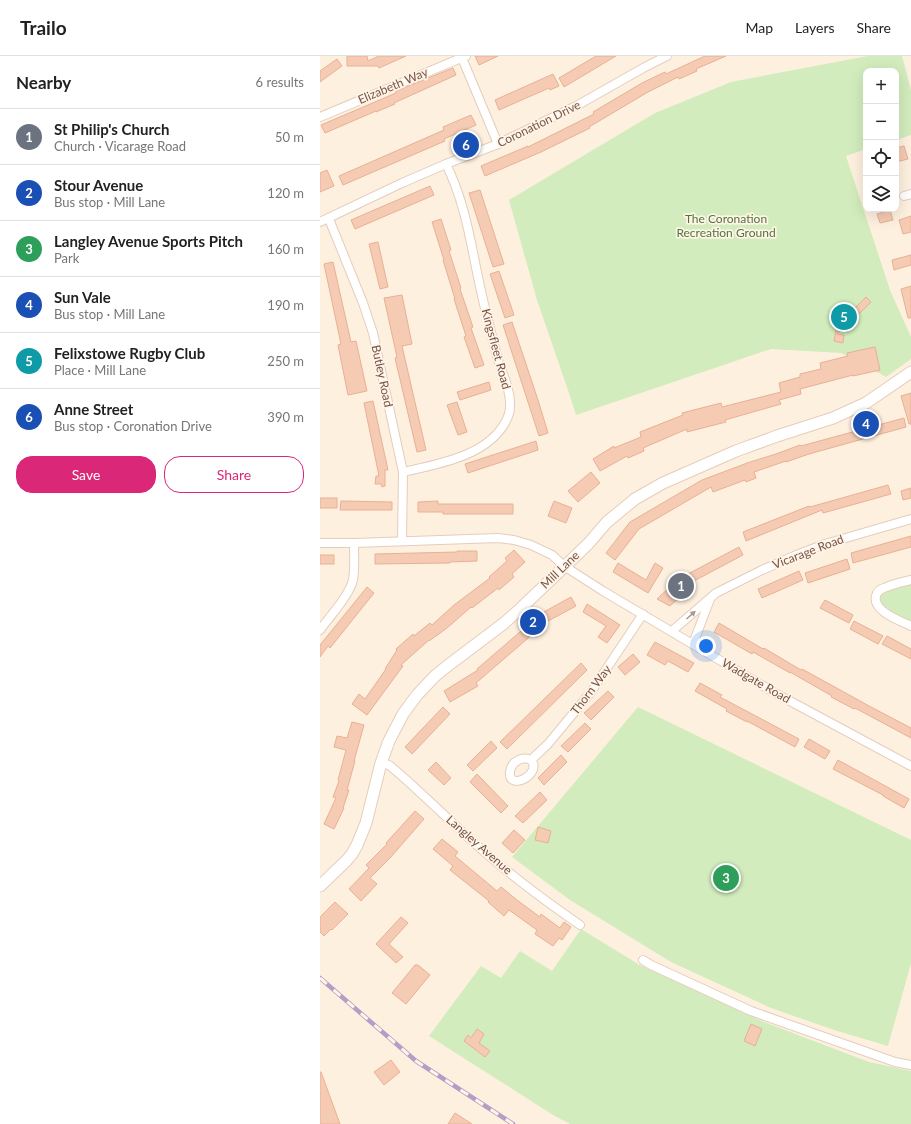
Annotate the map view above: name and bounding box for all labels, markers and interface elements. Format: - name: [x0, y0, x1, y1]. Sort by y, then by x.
- text: Trailo: [20, 16, 67, 39]
- text: Map: [745, 19, 773, 36]
- text: Layers: [795, 19, 835, 36]
- text: Share: [857, 19, 891, 36]
- street label: Elizabeth Way: [356, 64, 431, 107]
- map controls: [863, 68, 899, 212]
- button: +: [863, 68, 899, 104]
- text: Nearby: [16, 72, 71, 93]
- text: 6 results: [256, 74, 304, 90]
- street label: Coronation Drive: [495, 97, 583, 150]
- button: −: [863, 104, 899, 140]
- text: St Philip's Church: [54, 120, 170, 138]
- text: 1: [25, 129, 33, 145]
- text: 50 m: [275, 129, 304, 145]
- pin: 6: [453, 130, 479, 160]
- text: Church · Vicarage Road: [54, 138, 186, 154]
- button: locate: [863, 140, 899, 176]
- text: Stour Avenue: [54, 176, 143, 194]
- button: layers: [863, 176, 899, 212]
- text: 2: [25, 185, 33, 201]
- text: 120 m: [267, 185, 304, 201]
- text: Bus stop · Mill Lane: [54, 194, 165, 210]
- park label: The Coronation Recreation Ground: [676, 211, 776, 240]
- text: Langley Avenue Sports Pitch: [54, 232, 243, 250]
- text: 3: [25, 241, 33, 257]
- text: 160 m: [267, 241, 304, 257]
- text: Park: [54, 250, 79, 266]
- text: Sun Vale: [54, 288, 111, 306]
- text: 4: [25, 297, 33, 313]
- text: 190 m: [267, 297, 304, 313]
- pin: 5: [831, 302, 857, 332]
- text: Bus stop · Mill Lane: [54, 306, 165, 322]
- street label: Kingsfleet Road: [479, 307, 514, 391]
- street label: Butley Road: [369, 343, 396, 408]
- text: Felixstowe Rugby Club: [54, 344, 205, 362]
- text: 5: [25, 353, 33, 369]
- text: 250 m: [267, 353, 304, 369]
- text: Place · Mill Lane: [54, 362, 146, 378]
- text: Anne Street: [54, 400, 133, 418]
- text: 6: [25, 409, 33, 425]
- text: 390 m: [267, 409, 304, 425]
- pin: 4: [853, 409, 879, 439]
- text: Bus stop · Coronation Drive: [54, 418, 212, 434]
- button: Save: [16, 456, 156, 493]
- button: Share: [164, 456, 304, 493]
- street label: Vicarage Road: [770, 531, 846, 572]
- street label: Mill Lane: [537, 548, 582, 592]
- pin: 1: [668, 571, 694, 601]
- pin: 2: [520, 607, 546, 637]
- one-way arrow: [686, 610, 696, 619]
- your location: [696, 636, 716, 656]
- street label: Wadgate Road: [719, 655, 793, 706]
- street label: Thorn Way: [567, 661, 615, 717]
- street label: Langley Avenue: [443, 812, 515, 877]
- pin: 3: [713, 863, 739, 893]

